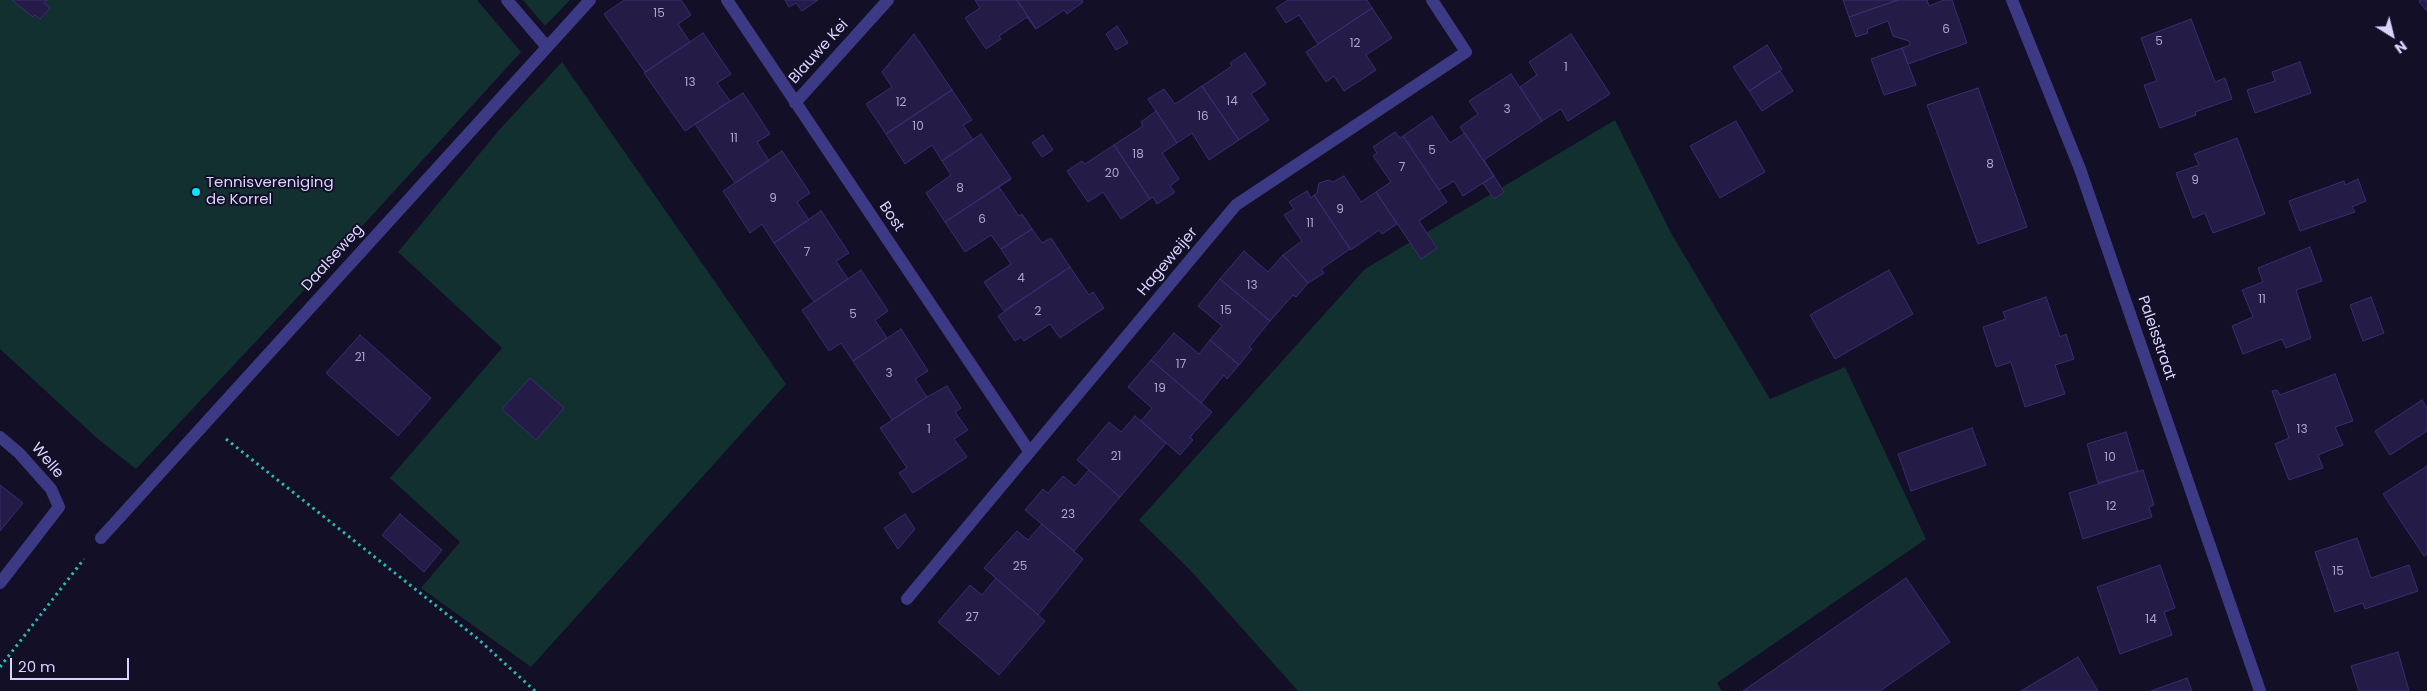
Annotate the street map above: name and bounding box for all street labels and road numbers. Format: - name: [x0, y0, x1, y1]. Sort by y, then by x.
- street label: Blauwe Kei: [785, 16, 853, 88]
- street label: Bost: [875, 199, 907, 235]
- street label: Daalseweg: [298, 221, 368, 295]
- street label: Hageweijer: [1134, 224, 1202, 300]
- street label: Paleisstraat: [2133, 293, 2179, 383]
- street label: Welle: [27, 440, 67, 482]

